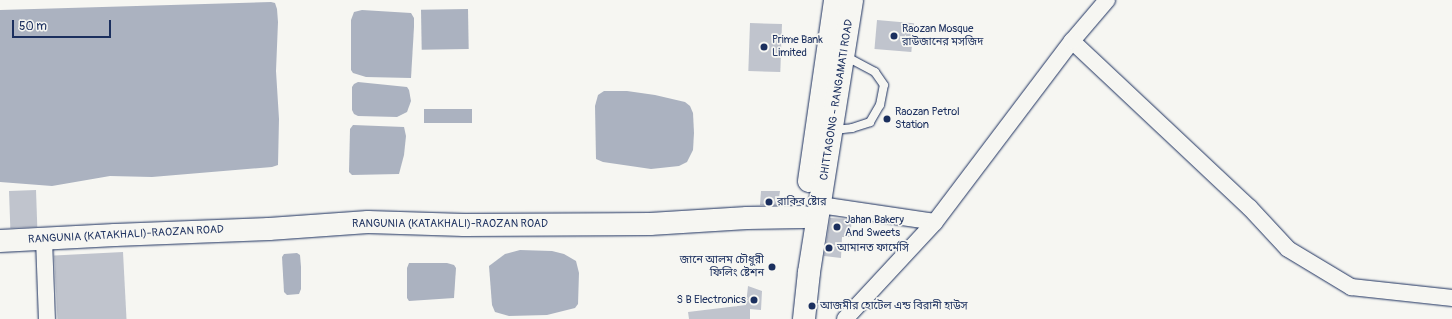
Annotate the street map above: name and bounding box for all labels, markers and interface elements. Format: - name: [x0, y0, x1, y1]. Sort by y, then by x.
- scale bar: [14, 12, 113, 38]
- text: 50 m: [19, 19, 47, 34]
- street label: CHITTAGONG - RANGAMATI ROAD: [818, 19, 856, 181]
- place label: Raozan Mosque রাউজানের মসজিদ: [902, 23, 983, 49]
- marker: Raozan Mosque রাউজানের মসজিদ: [889, 31, 899, 41]
- place label: Prime Bank Limited: [772, 34, 823, 60]
- marker: Prime Bank Limited: [759, 42, 769, 52]
- place label: Raozan Petrol Station: [895, 106, 960, 132]
- marker: Raozan Petrol Station: [882, 114, 892, 124]
- place label: রাকিব ষ্টোর: [777, 195, 827, 209]
- marker: রাকিব ষ্টোর: [764, 197, 774, 207]
- place label: Jahan Bakery And Sweets: [845, 214, 904, 240]
- street label: RANGUNIA (KATAKHALI)-RAOZAN ROAD: [352, 217, 548, 231]
- marker: Jahan Bakery And Sweets: [832, 222, 842, 232]
- street label: RANGUNIA (KATAKHALI)-RAOZAN ROAD: [28, 223, 224, 247]
- place label: আমানত ফার্মেসি: [837, 241, 909, 255]
- marker: আমানত ফার্মেসি: [824, 243, 834, 253]
- place label: জানে আলম চৌধুরী ফিলিং ষ্টেশন: [680, 254, 764, 280]
- marker: জানে আলম চৌধুরী ফিলিং ষ্টেশন: [767, 262, 777, 272]
- place label: S B Electronics: [677, 293, 746, 307]
- marker: S B Electronics: [749, 295, 759, 305]
- place label: আজমীর হোটেল এন্ড বিরানী হাউস: [820, 299, 968, 313]
- marker: আজমীর হোটেল এন্ড বিরানী হাউস: [807, 301, 817, 311]

